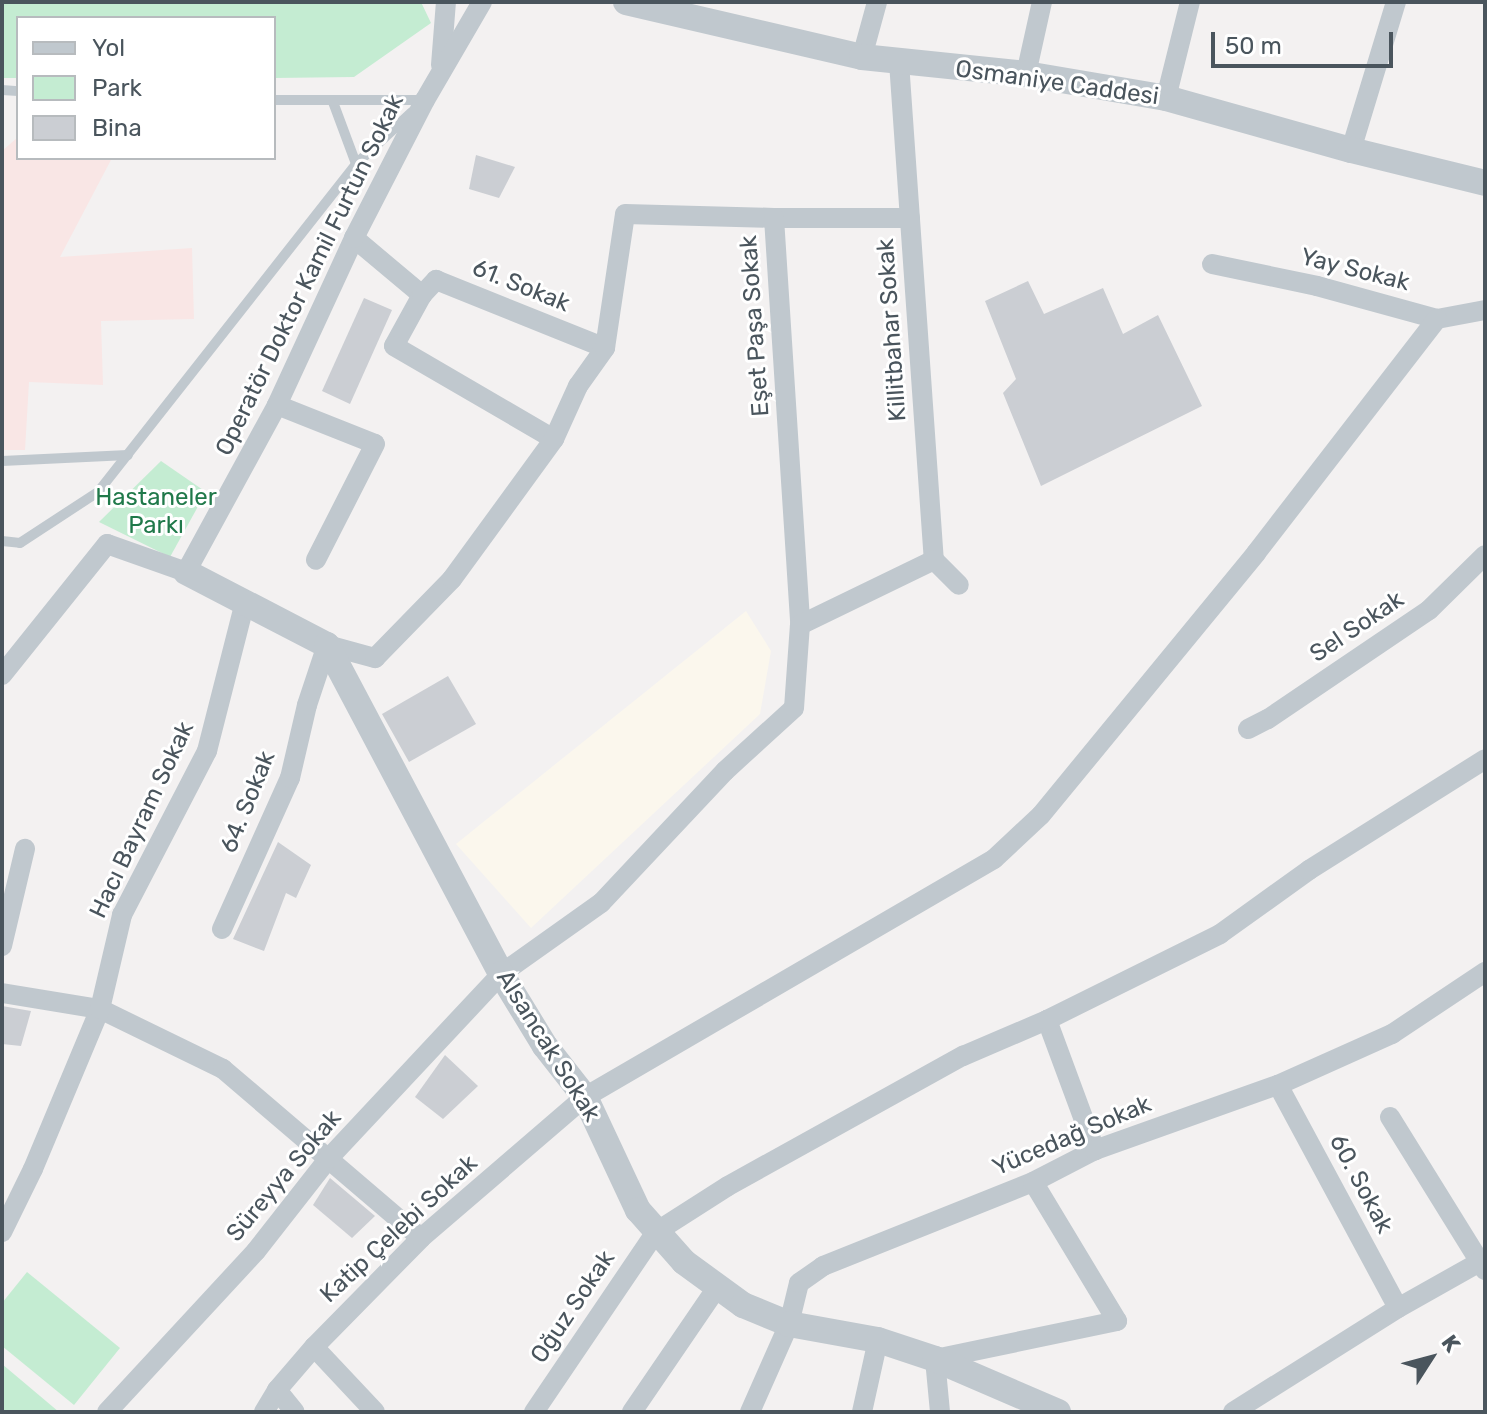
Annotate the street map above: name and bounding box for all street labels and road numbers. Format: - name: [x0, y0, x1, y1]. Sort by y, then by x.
- street label: Osmaniye Caddesi: [954, 54, 1160, 112]
- street label: Operatör Doktor Kamil Furtun Sokak: [209, 89, 411, 461]
- street label: Eşet Paşa Sokak: [734, 234, 776, 418]
- street label: Killitbahar Sokak: [871, 237, 913, 423]
- street label: Yay Sokak: [1297, 243, 1413, 297]
- street label: 61. Sokak: [468, 253, 574, 319]
- street label: Sel Sokak: [1305, 585, 1409, 669]
- street label: Hacı Bayram Sokak: [84, 717, 200, 923]
- street label: 64. Sokak: [215, 747, 281, 857]
- street label: Alsancak Sokak: [490, 965, 606, 1127]
- street label: Yücedağ Sokak: [988, 1090, 1156, 1182]
- street label: Süreyya Sokak: [221, 1104, 347, 1248]
- street label: 60. Sokak: [1323, 1130, 1399, 1238]
- street label: Katip Çelebi Sokak: [315, 1149, 483, 1309]
- street label: Oğuz Sokak: [525, 1245, 621, 1369]

